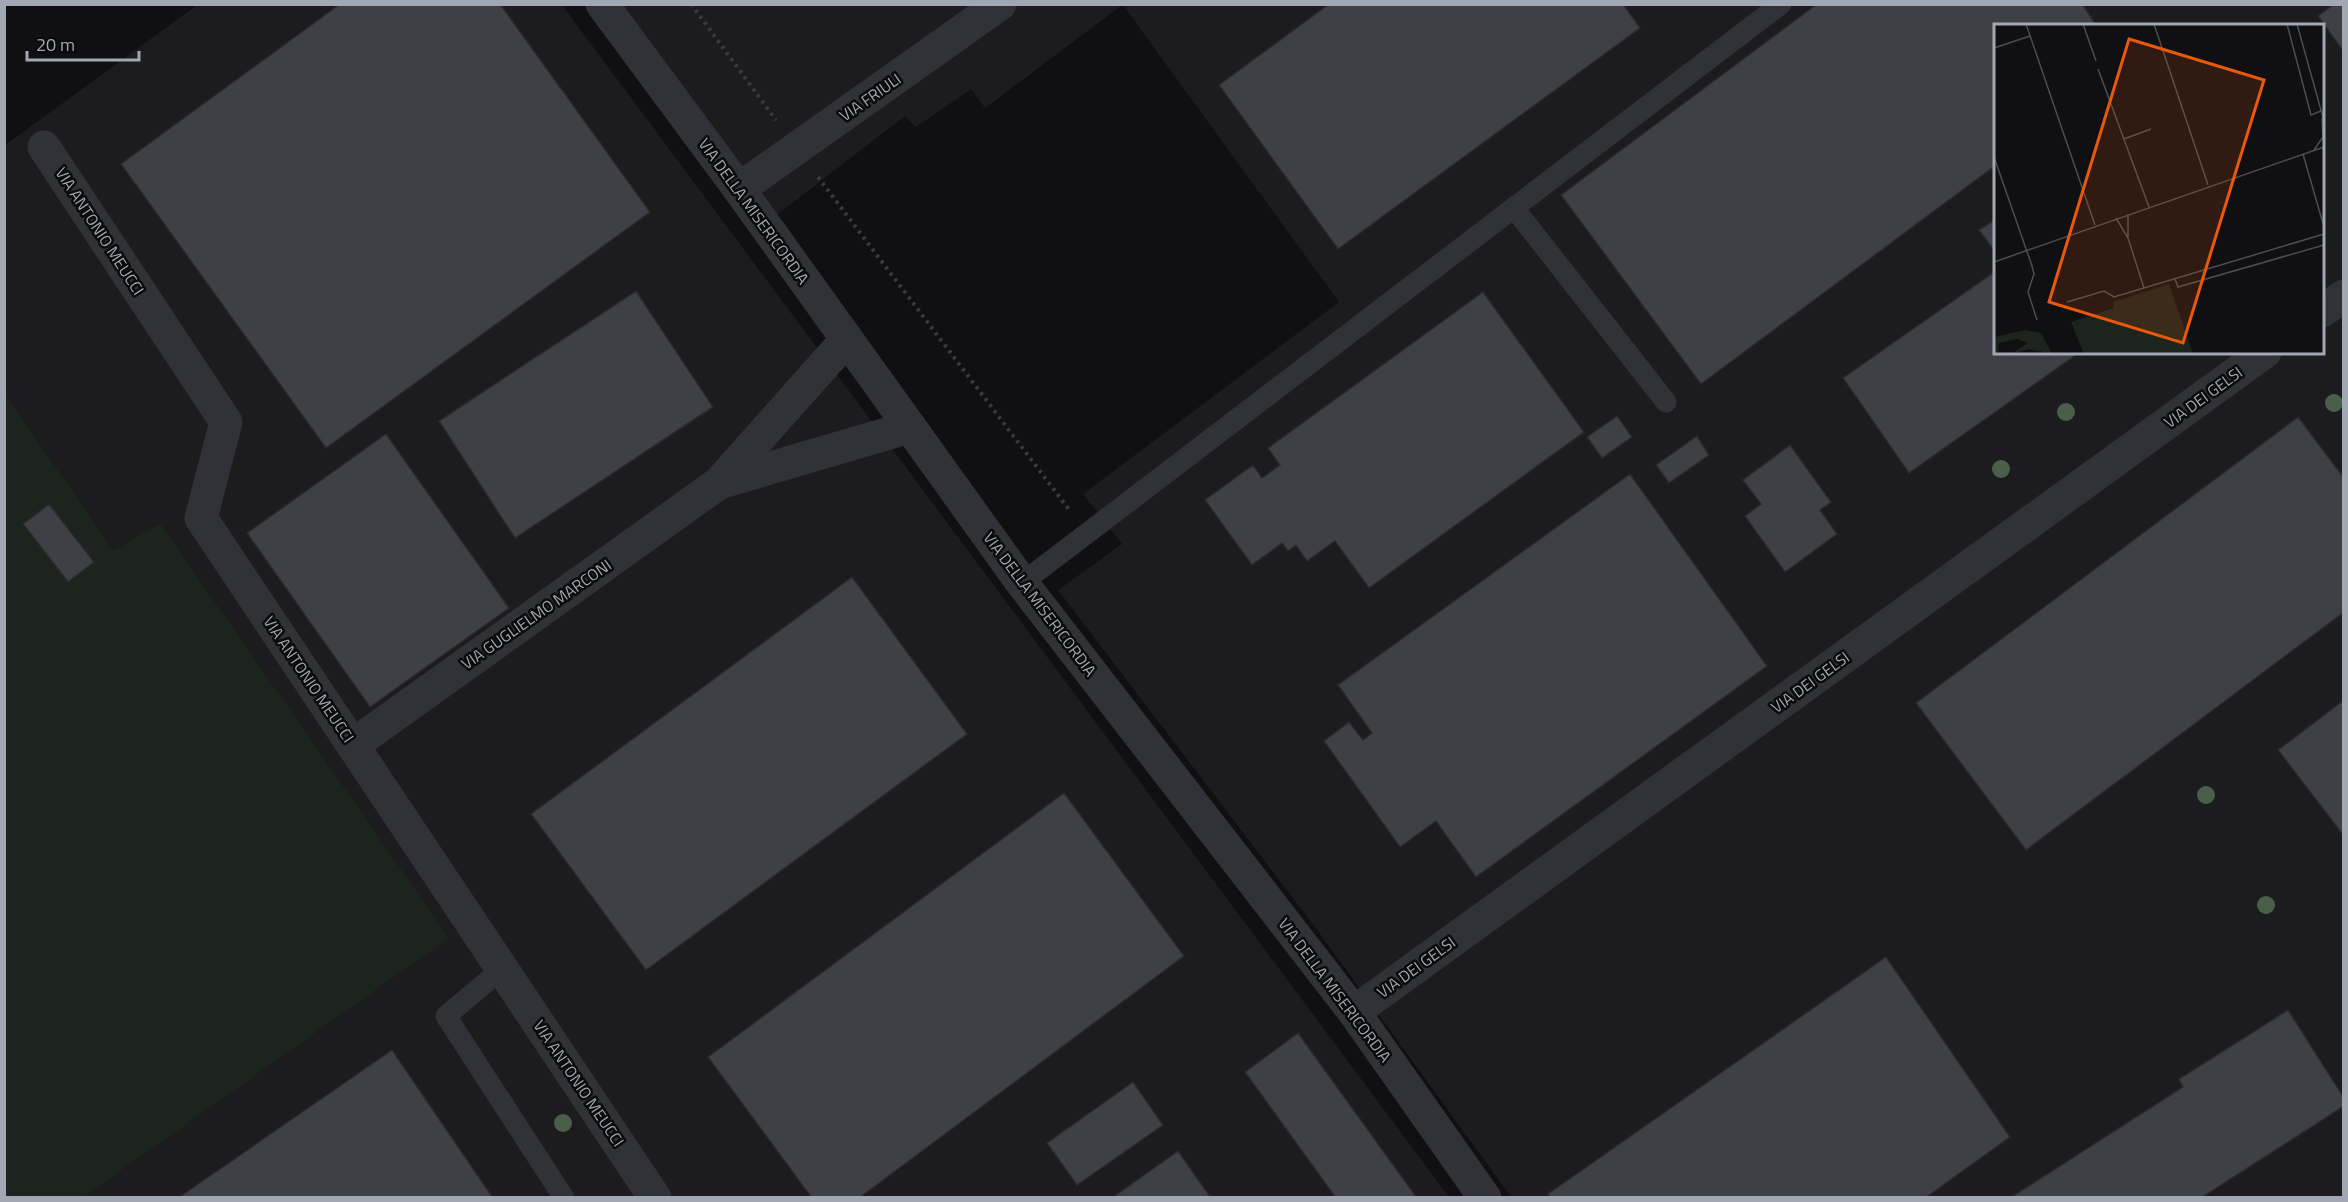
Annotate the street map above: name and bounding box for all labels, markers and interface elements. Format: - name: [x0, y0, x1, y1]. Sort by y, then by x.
- scale bar: [27, 24, 140, 62]
- inset map: [1994, 24, 2324, 354]
- text: 20 m: [36, 31, 75, 58]
- street label: VIA FRIULI: [834, 67, 906, 127]
- street label: VIA DELLA MISERICORDIA: [693, 133, 815, 289]
- street label: VIA ANTONIO MEUCCI: [50, 162, 150, 300]
- street label: VIA DEI GELSI: [2159, 360, 2247, 434]
- street label: VIA DELLA MISERICORDIA: [978, 527, 1103, 682]
- street label: VIA GUGLIELMO MARCONI: [456, 553, 616, 675]
- street label: VIA ANTONIO MEUCCI: [258, 611, 360, 747]
- street label: VIA DEI GELSI: [1766, 645, 1854, 719]
- street label: VIA DELLA MISERICORDIA: [1273, 913, 1398, 1068]
- street label: VIA DEI GELSI: [1372, 930, 1460, 1004]
- street label: VIA ANTONIO MEUCCI: [528, 1015, 630, 1151]

